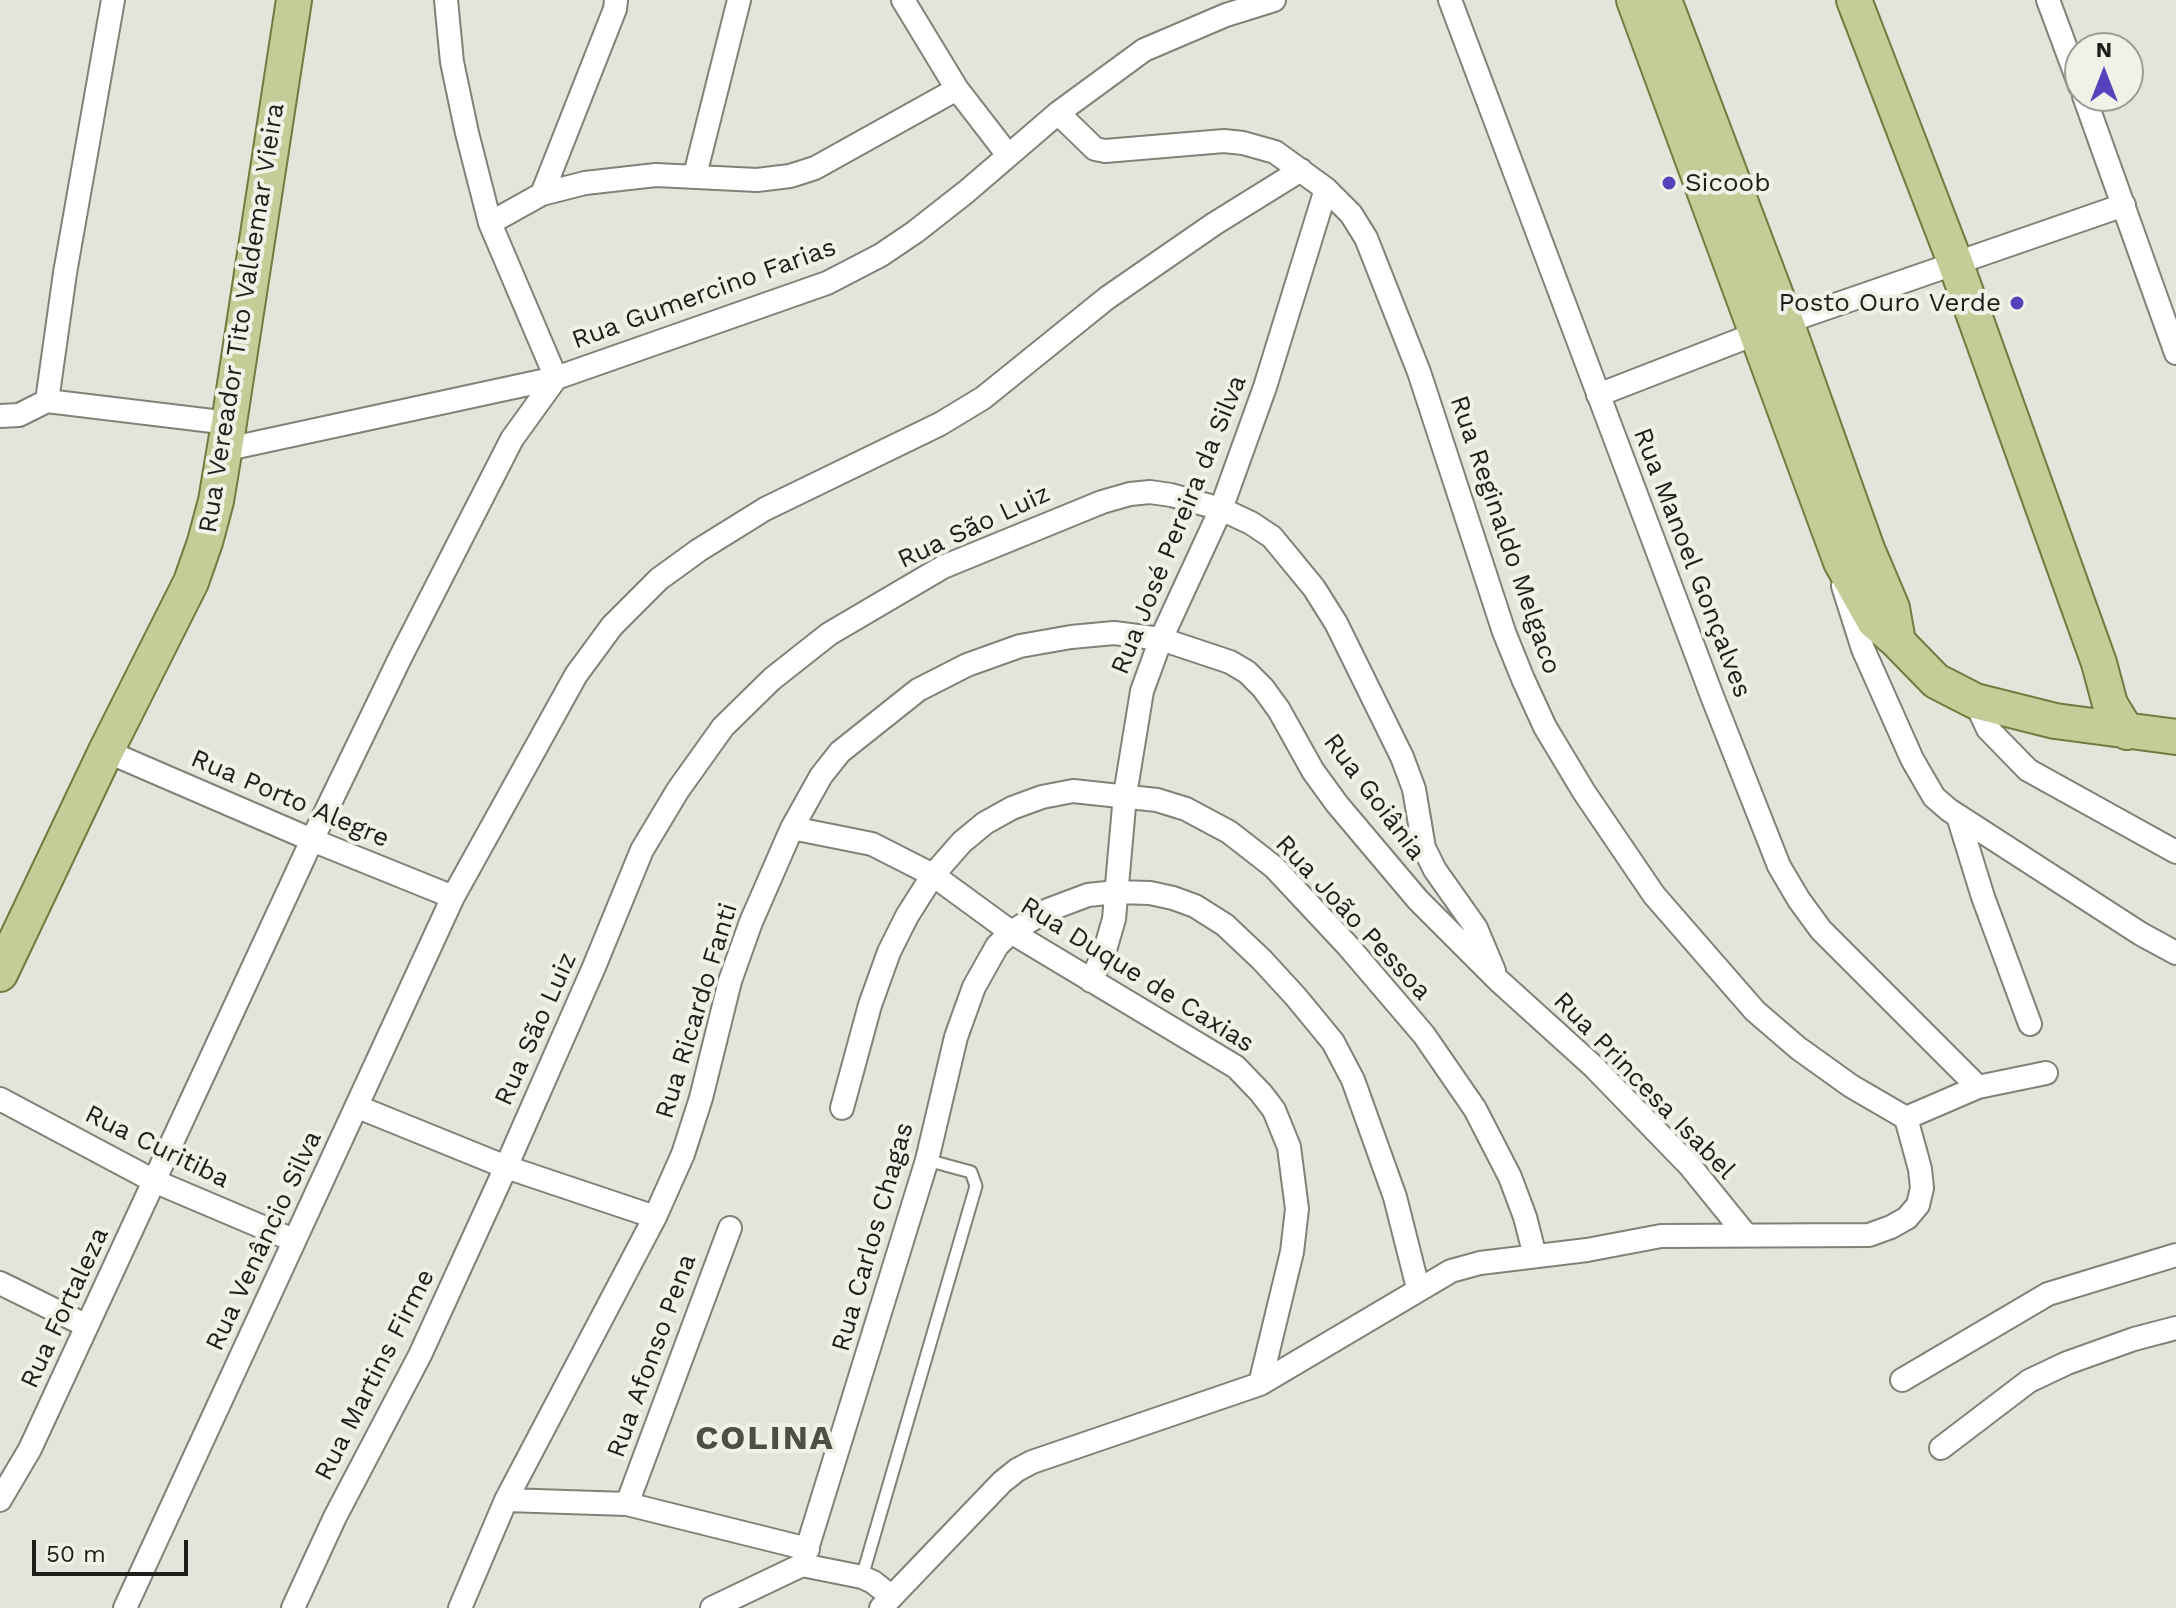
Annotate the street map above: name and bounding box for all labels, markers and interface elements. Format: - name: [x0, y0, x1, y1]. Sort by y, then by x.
- north arrow: [2064, 32, 2144, 112]
- text: N: [2096, 37, 2112, 62]
- street label: Rua Vereador Tito Valdemar Vieira: [193, 101, 291, 535]
- place label: Sicoob: [1685, 167, 1771, 199]
- marker: Sicoob: [1660, 174, 1678, 192]
- street label: Rua Gumercino Farias: [568, 232, 840, 356]
- place label: Posto Ouro Verde: [1778, 287, 2001, 319]
- marker: Posto Ouro Verde: [2008, 294, 2026, 312]
- street label: Rua José Pereira da Silva: [1105, 371, 1253, 679]
- street label: Rua Reginaldo Melgaco: [1443, 392, 1567, 678]
- street label: Rua Manoel Gonçalves: [1626, 424, 1758, 702]
- street label: Rua São Luiz: [893, 478, 1055, 576]
- street label: Rua Goiânia: [1316, 728, 1432, 866]
- street label: Rua Porto Alegre: [186, 743, 394, 855]
- street label: Rua João Pessoa: [1269, 829, 1437, 1007]
- street label: Rua Duque de Caxias: [1014, 890, 1260, 1060]
- street label: Rua Ricardo Fanti: [649, 899, 745, 1123]
- street label: Rua São Luiz: [488, 948, 584, 1110]
- street label: Rua Princesa Isabel: [1547, 986, 1741, 1186]
- street label: Rua Curitiba: [80, 1099, 234, 1195]
- street label: Rua Carlos Chagas: [825, 1119, 921, 1355]
- street label: Rua Venâncio Silva: [199, 1126, 329, 1356]
- street label: Rua Fortaleza: [14, 1223, 116, 1393]
- street label: Rua Afonso Pena: [601, 1250, 703, 1462]
- street label: Rua Martins Firme: [308, 1264, 442, 1486]
- district label: COLINA: [695, 1419, 835, 1459]
- scale bar: [36, 1524, 192, 1574]
- text: 50 m: [46, 1540, 106, 1568]

